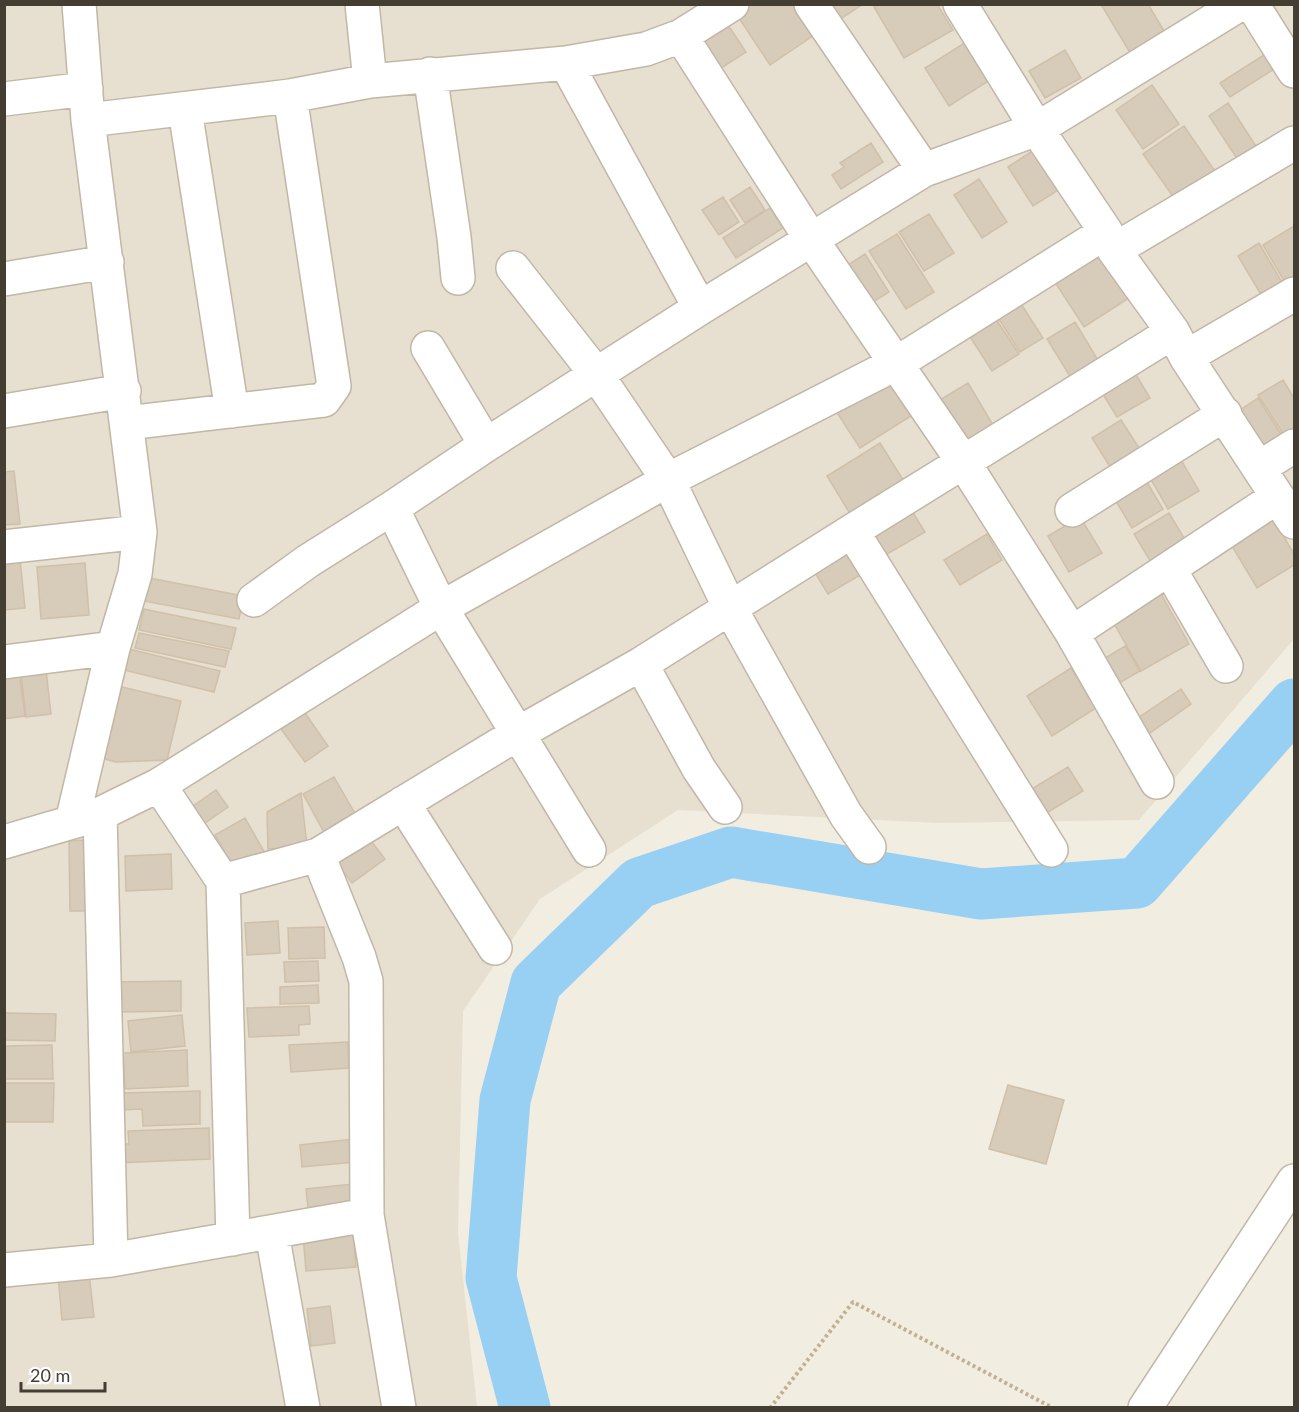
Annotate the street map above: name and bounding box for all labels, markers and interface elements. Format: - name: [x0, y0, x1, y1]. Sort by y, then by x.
- scale bar: [21, 1355, 105, 1393]
- text: 20 m: [30, 1364, 70, 1386]

